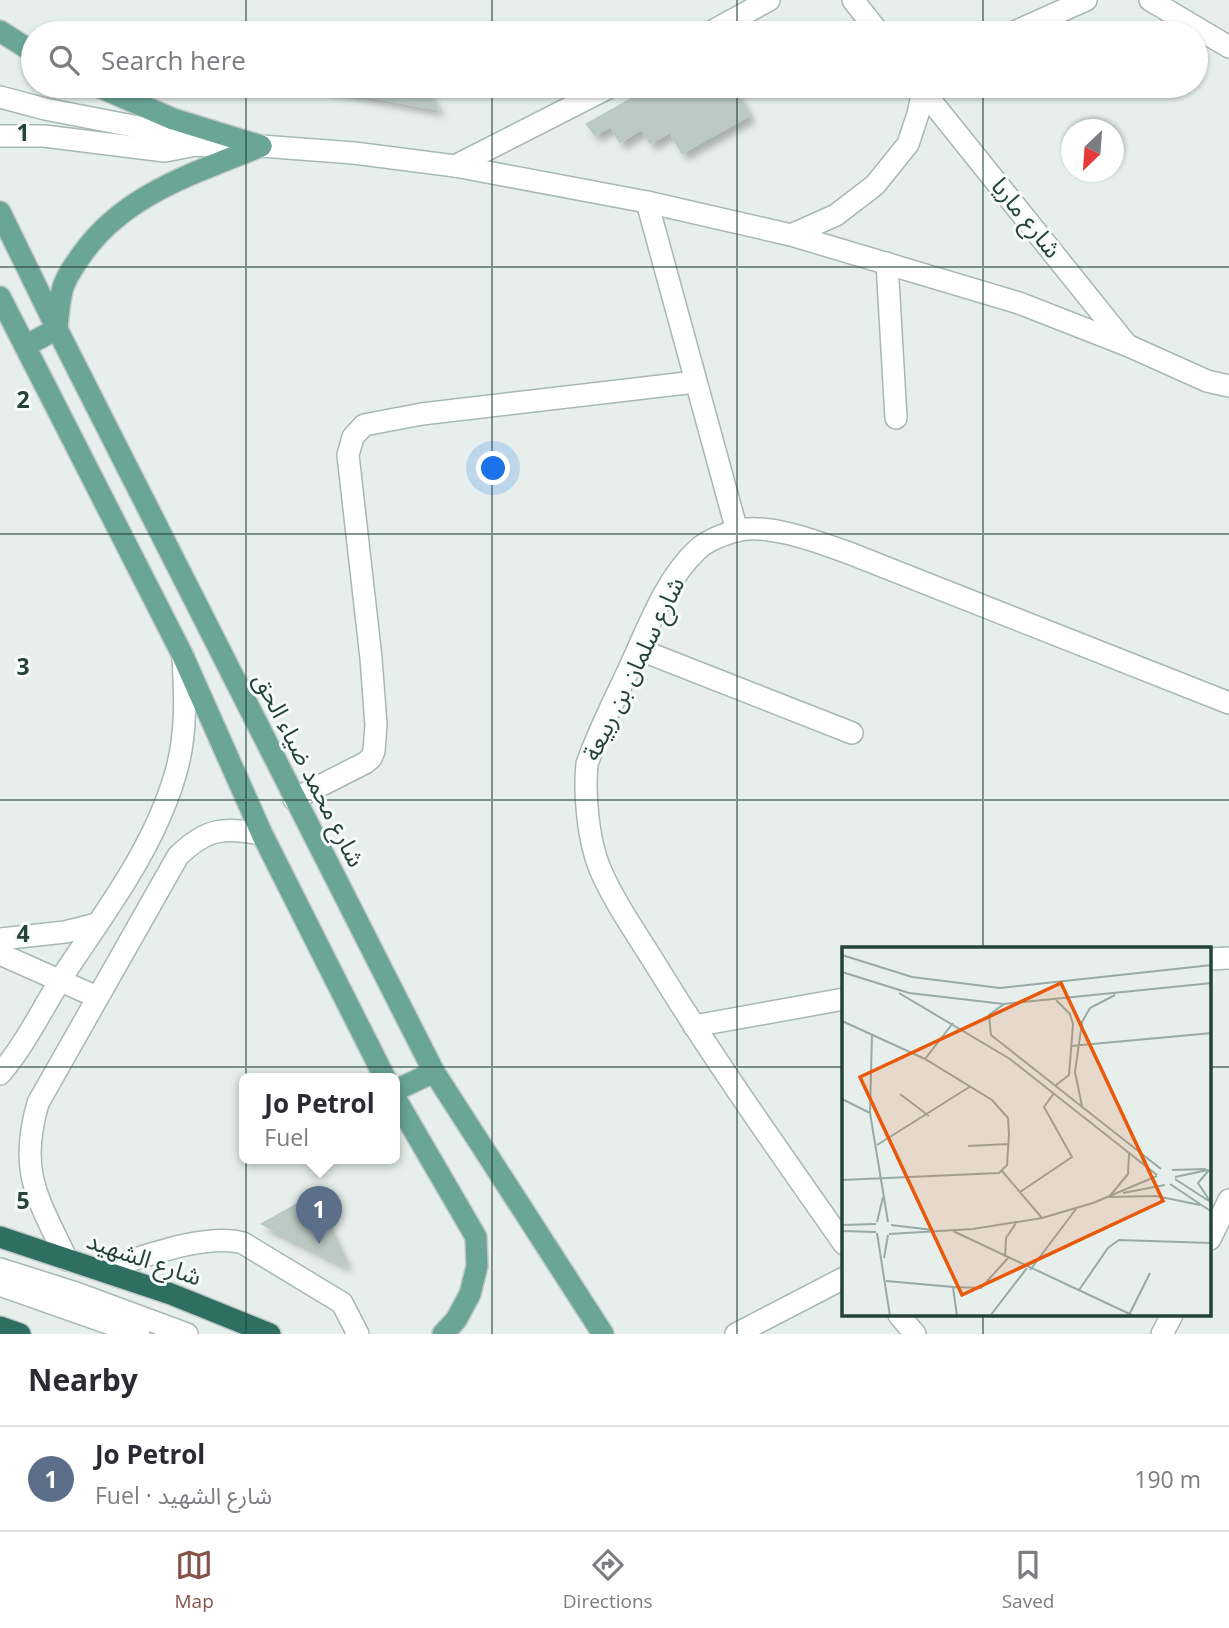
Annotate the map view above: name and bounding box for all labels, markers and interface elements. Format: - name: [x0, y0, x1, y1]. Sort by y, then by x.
- search box: [21, 21, 1208, 98]
- icon: search: [45, 41, 83, 79]
- text: Search here: [101, 42, 246, 78]
- text: 1: [16, 116, 30, 148]
- north arrow: [1061, 119, 1124, 182]
- street label: شارع ماريا: [983, 170, 1070, 266]
- text: 2: [16, 383, 30, 415]
- your location: [476, 451, 510, 485]
- street label: شارع سلمان بن ربيعة: [574, 571, 693, 767]
- text: 3: [16, 650, 30, 682]
- street label: شارع محمد ضياء الحق: [245, 666, 374, 873]
- text: 4: [16, 917, 30, 949]
- inset map: [842, 947, 1212, 1316]
- popup: [239, 1073, 400, 1164]
- text: Jo Petrol: [264, 1085, 375, 1121]
- text: Fuel: [264, 1121, 309, 1153]
- text: 5: [16, 1184, 30, 1216]
- pin: 1: [296, 1186, 342, 1244]
- street label: شارع الشهيد: [82, 1223, 206, 1294]
- text: Nearby: [28, 1359, 138, 1400]
- text: Jo Petrol: [95, 1436, 205, 1472]
- text: 1: [44, 1463, 58, 1495]
- text: 190 m: [1134, 1463, 1201, 1495]
- text: Fuel · شارع الشهيد: [95, 1479, 272, 1511]
- tab: Map: [175, 1546, 214, 1614]
- tab: Directions: [563, 1546, 653, 1614]
- tab: Saved: [1002, 1546, 1054, 1614]

